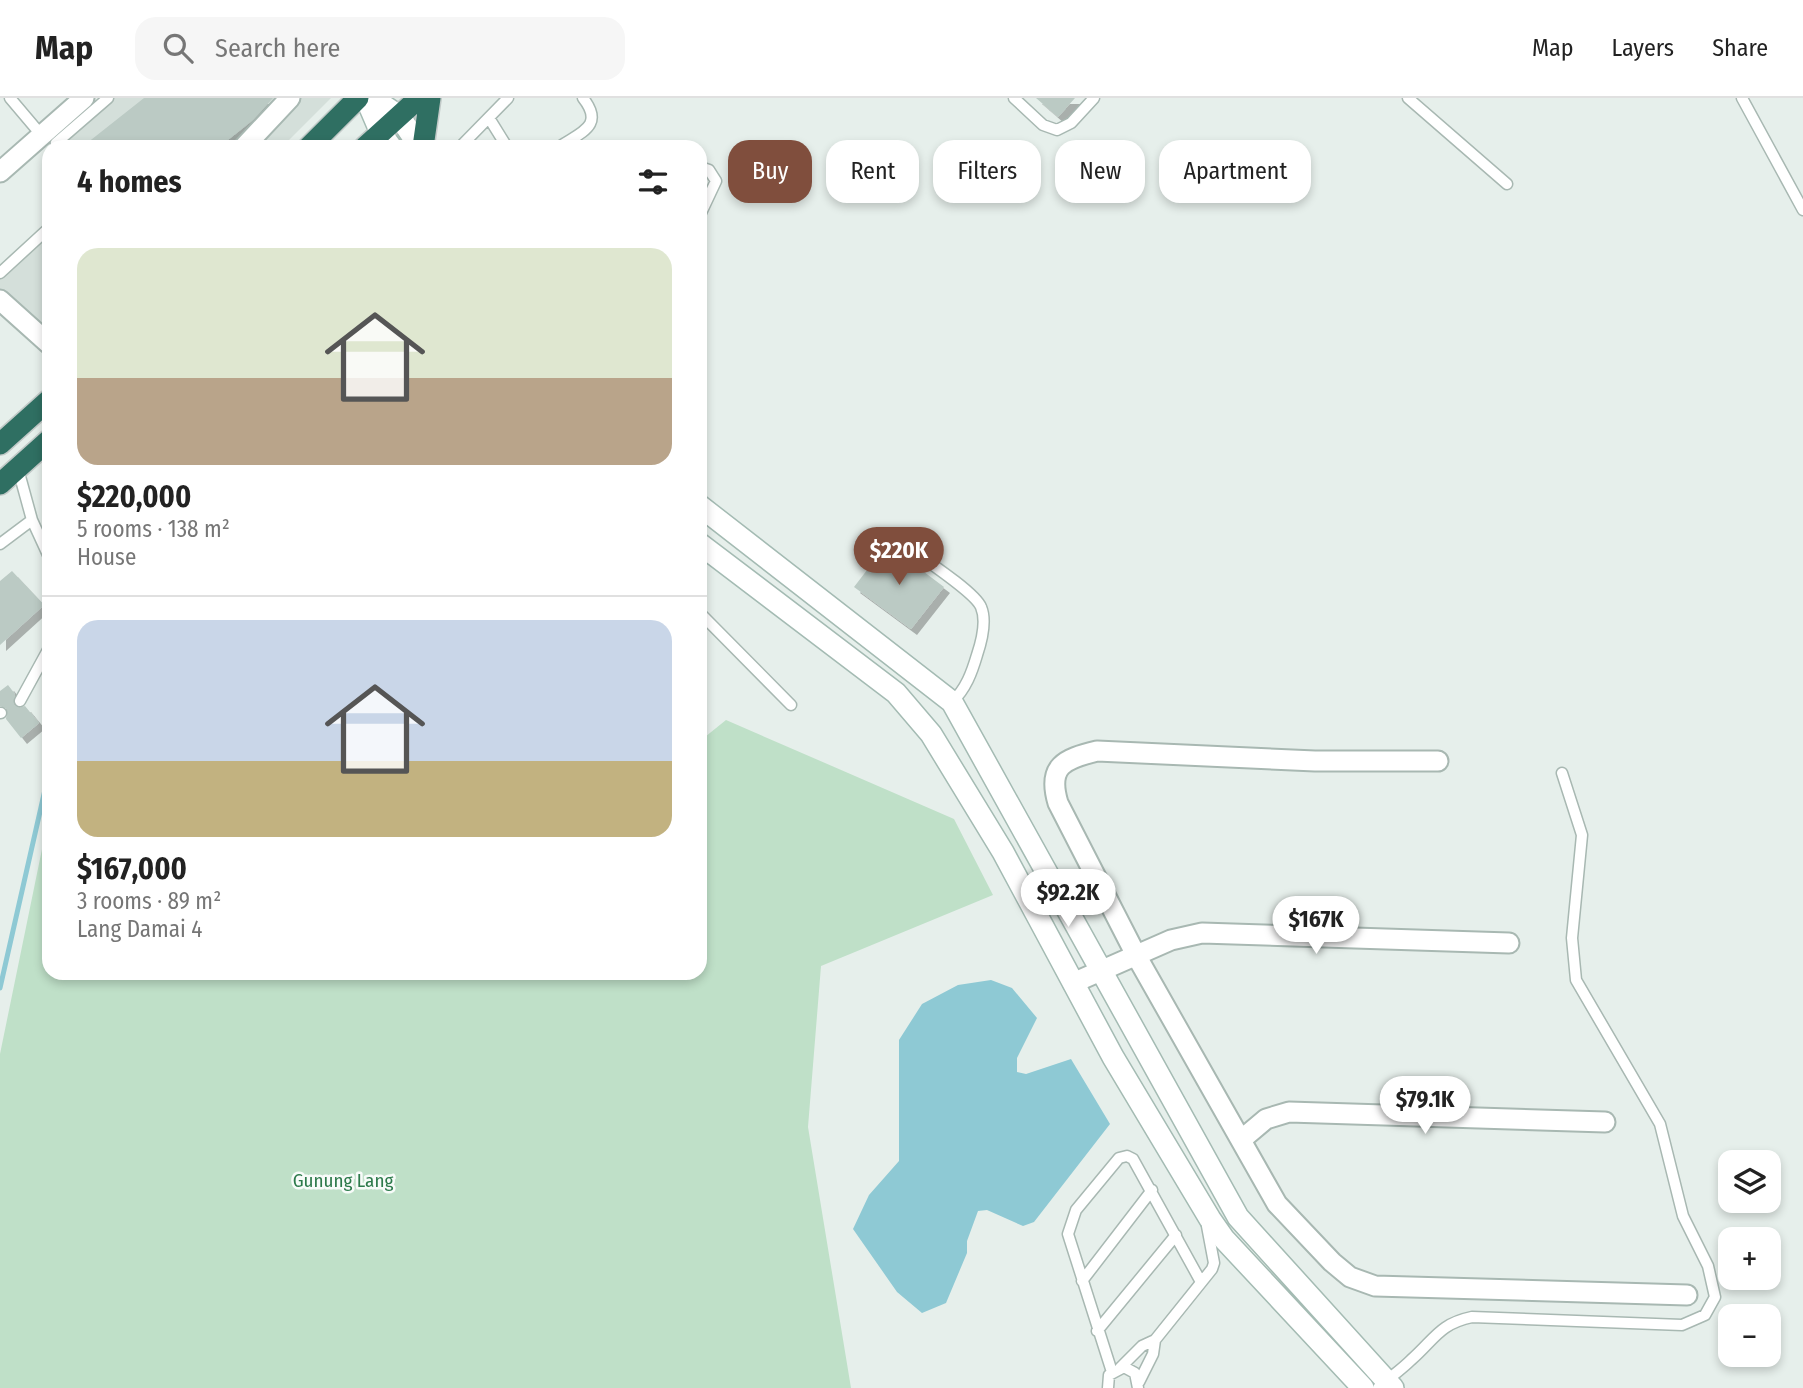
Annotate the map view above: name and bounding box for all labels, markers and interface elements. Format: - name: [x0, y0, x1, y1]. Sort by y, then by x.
- search box: [135, 17, 625, 80]
- text: Map: [35, 28, 93, 68]
- icon: search: [159, 29, 197, 67]
- text: Search here: [215, 33, 340, 64]
- text: Map: [1532, 34, 1574, 62]
- text: Layers: [1612, 34, 1674, 62]
- text: Share: [1712, 34, 1768, 62]
- chip: Buy: [728, 140, 812, 203]
- chip: Rent: [826, 140, 919, 203]
- chip: Filters: [933, 140, 1041, 203]
- chip: New: [1055, 140, 1145, 203]
- chip: Apartment: [1159, 140, 1311, 203]
- icon: filters: [634, 163, 672, 201]
- text: 4 homes: [77, 164, 182, 200]
- icon: home: [312, 294, 438, 420]
- text: $220,000: [77, 479, 191, 515]
- text: 5 rooms · 138 m²: [77, 515, 230, 543]
- pin: $220K: [850, 528, 948, 587]
- text: $220K: [870, 536, 928, 564]
- text: House: [77, 543, 136, 571]
- icon: home: [312, 666, 438, 792]
- text: $167,000: [77, 851, 187, 887]
- pin: $92.2K: [1011, 870, 1125, 929]
- text: $92.2K: [1037, 878, 1099, 906]
- text: 3 rooms · 89 m²: [77, 887, 221, 915]
- pin: $167K: [1267, 896, 1365, 956]
- text: $167K: [1288, 905, 1344, 933]
- text: Lang Damai 4: [77, 915, 202, 943]
- pin: $79.1K: [1368, 1076, 1482, 1136]
- text: $79.1K: [1396, 1085, 1454, 1113]
- map controls: [1718, 1150, 1781, 1367]
- button: layers: [1718, 1150, 1781, 1213]
- park label: Gunung Lang: [293, 1169, 393, 1192]
- button: +: [1718, 1227, 1781, 1290]
- button: −: [1718, 1304, 1781, 1367]

